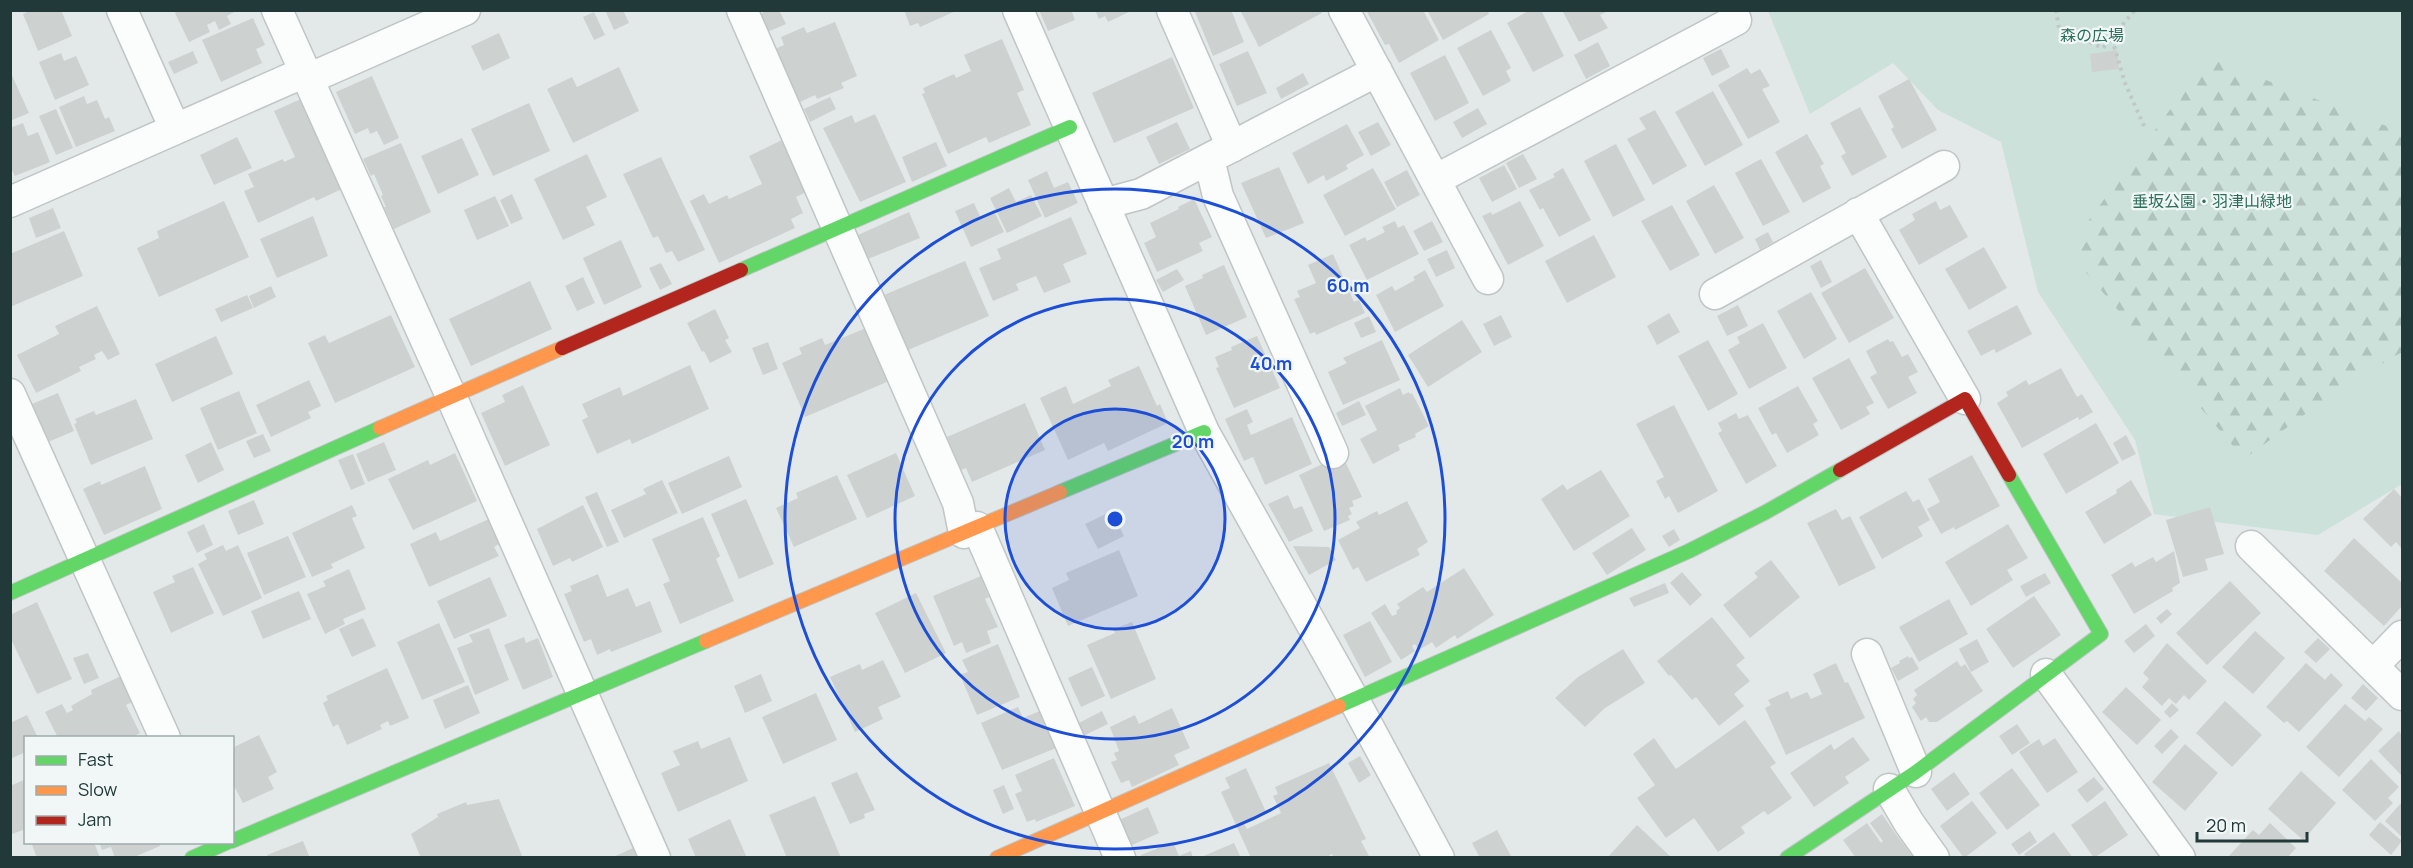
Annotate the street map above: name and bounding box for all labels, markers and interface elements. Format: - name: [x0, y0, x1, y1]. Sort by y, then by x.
- park label: 森の広場: [2060, 24, 2124, 46]
- park label: 垂坂公園・羽津山緑地: [2132, 190, 2292, 212]
- text: 60 m: [1327, 273, 1369, 297]
- text: 40 m: [1250, 351, 1292, 375]
- text: 20 m: [1172, 429, 1214, 453]
- centre of rings: [1105, 509, 1125, 529]
- legend: [24, 736, 234, 844]
- text: Fast: [78, 747, 113, 771]
- text: Slow: [78, 777, 118, 801]
- scale bar: [2197, 805, 2306, 843]
- text: Jam: [78, 807, 112, 831]
- text: 20 m: [2206, 813, 2246, 837]

